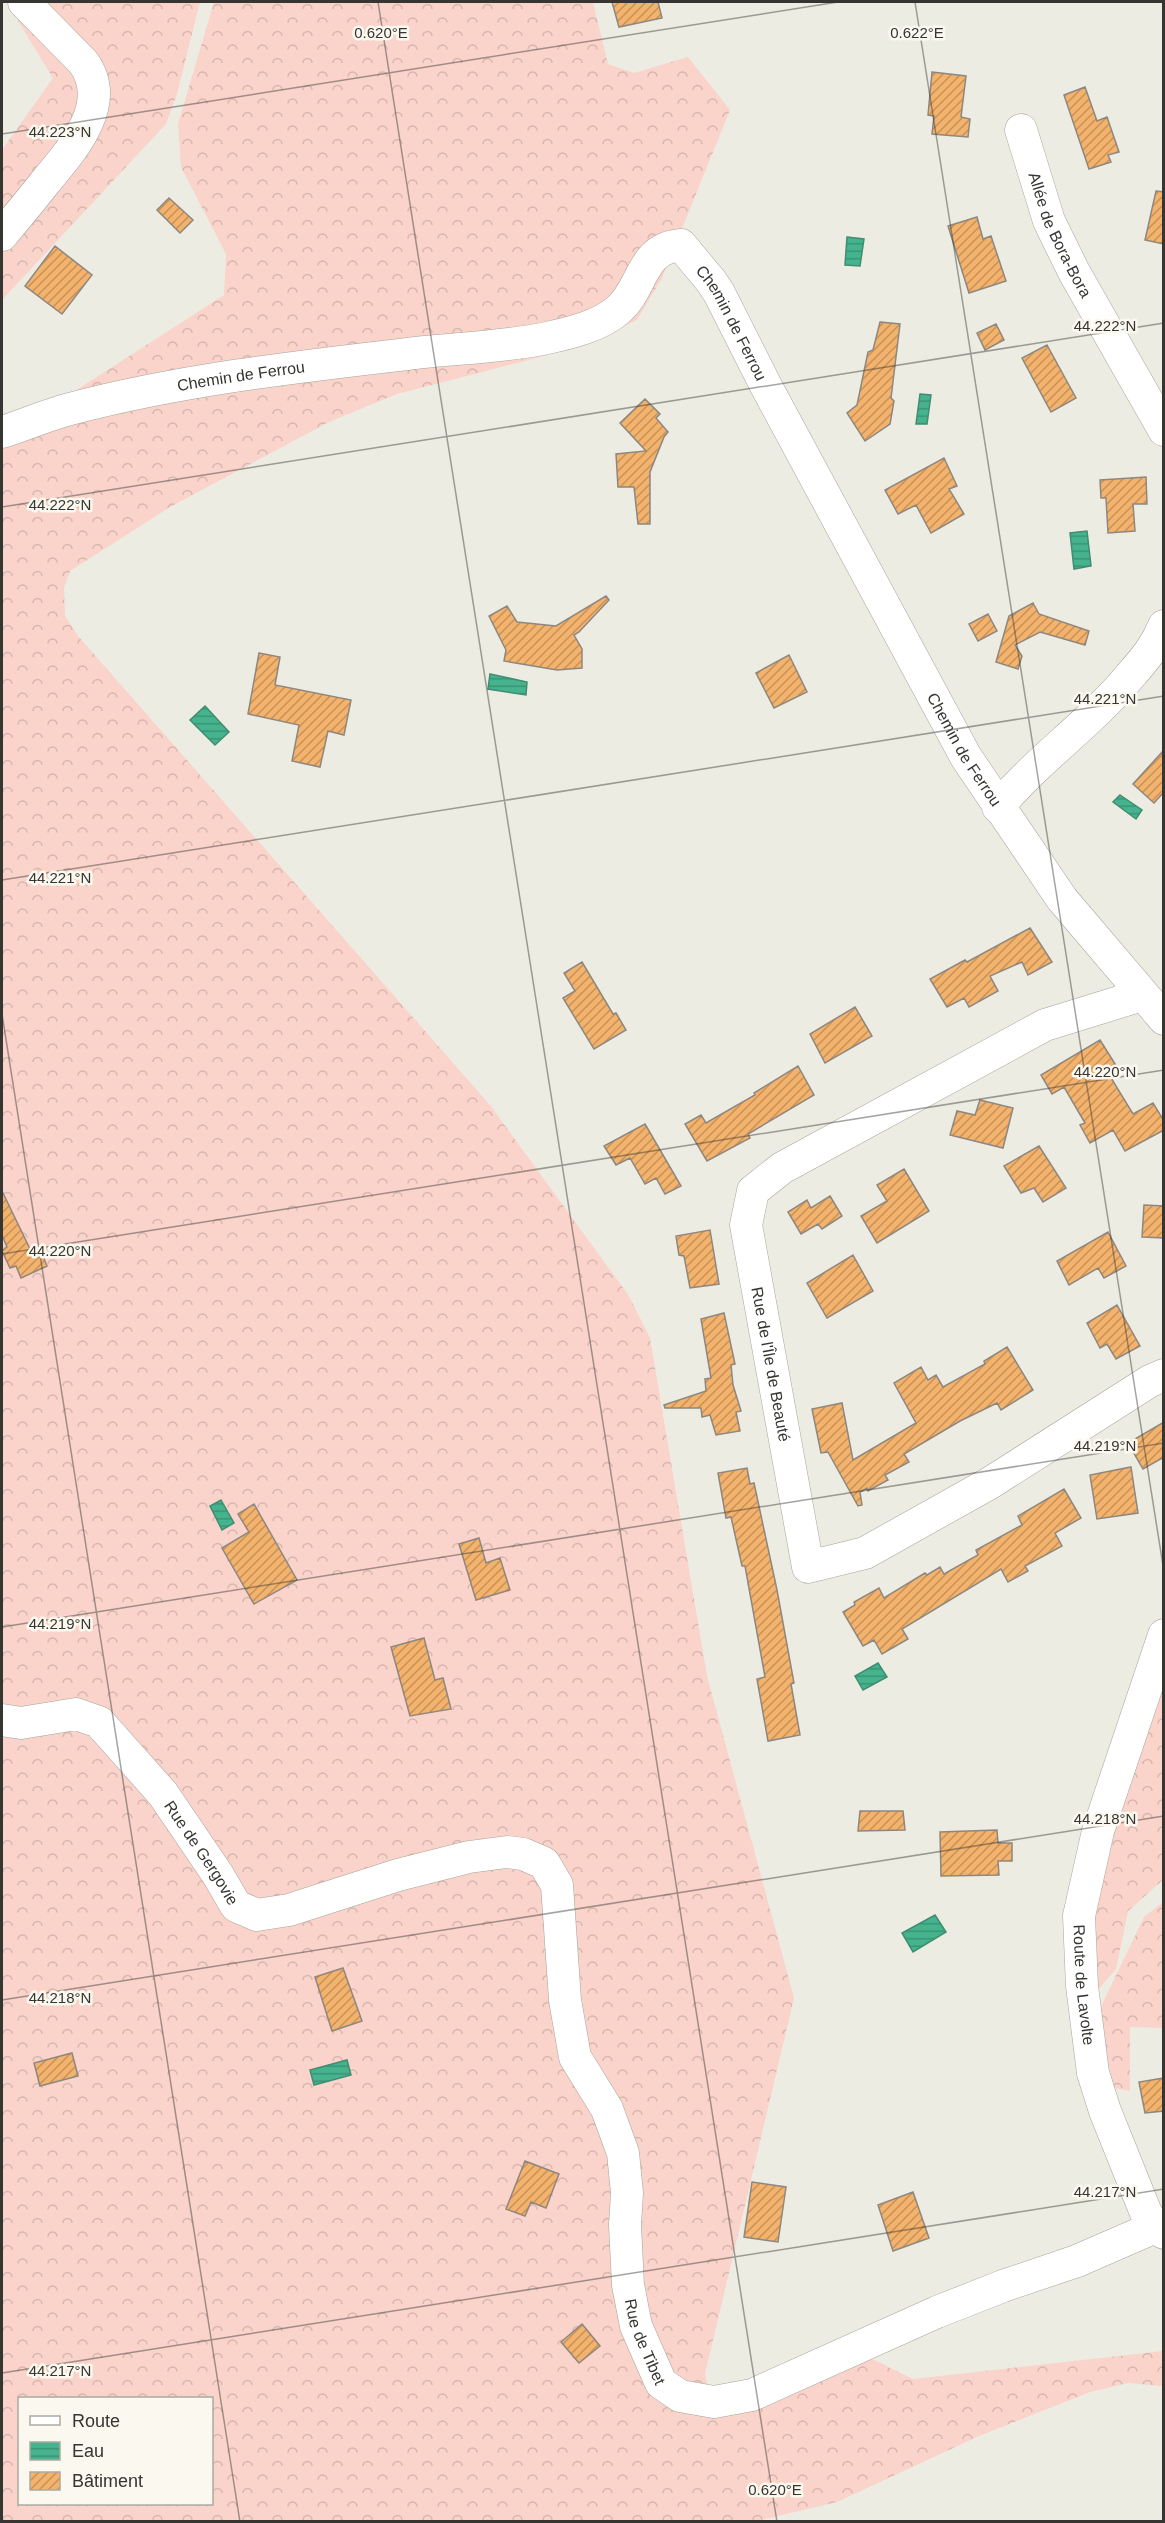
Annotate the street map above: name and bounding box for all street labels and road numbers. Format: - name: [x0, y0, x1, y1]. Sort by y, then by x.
- street label: Allée de Bora-Bora: [1025, 170, 1095, 301]
- street label: Chemin de Ferrou: [693, 262, 770, 383]
- street label: Chemin de Ferrou: [176, 358, 306, 394]
- street label: Chemin de Ferrou: [924, 690, 1005, 809]
- street label: Rue de l'Île de Beauté: [748, 1285, 793, 1443]
- street label: Rue de Gergovie: [161, 1798, 242, 1908]
- street label: Route de Lavolte: [1070, 1924, 1097, 2046]
- street label: Rue de Tibet: [622, 2297, 669, 2388]

